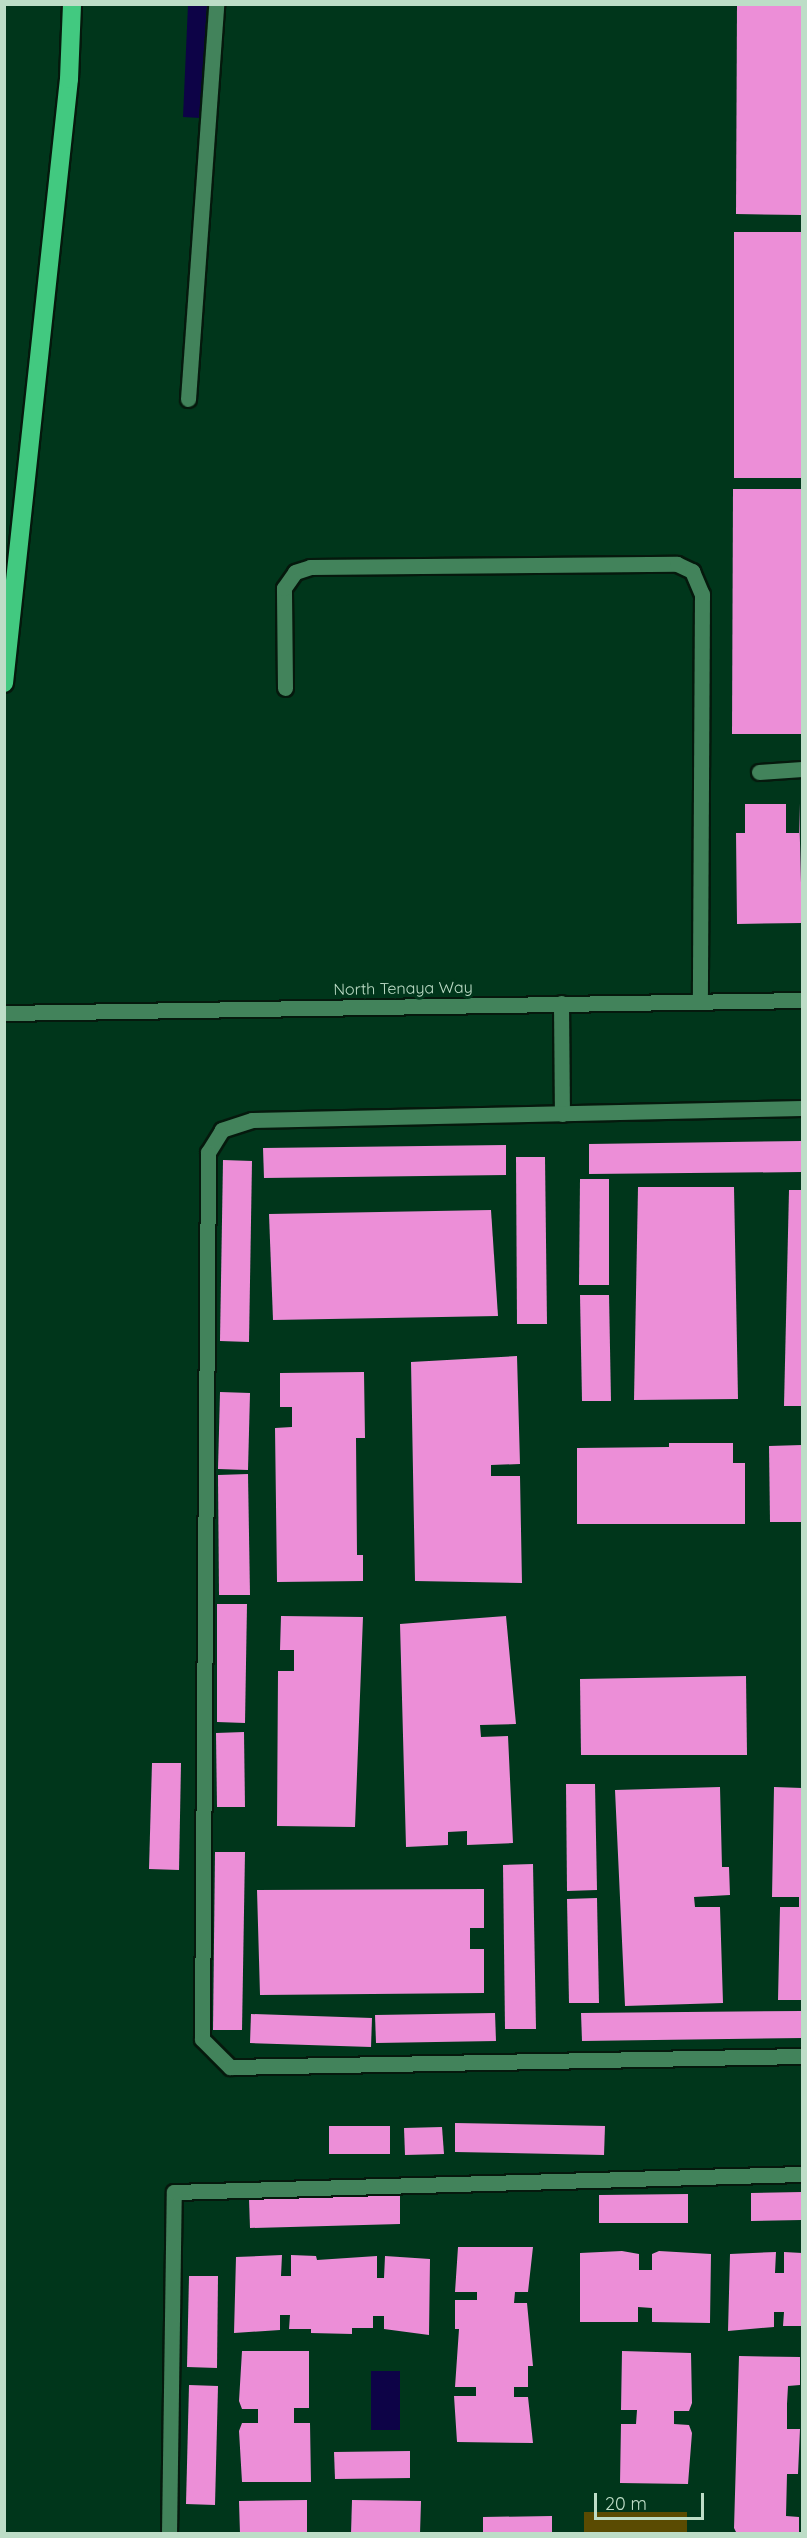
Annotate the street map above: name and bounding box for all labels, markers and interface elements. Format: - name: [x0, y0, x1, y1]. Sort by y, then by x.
- street label: North Tenaya Way: [333, 977, 473, 999]
- scale bar: [597, 2481, 706, 2519]
- text: 20 m: [605, 2492, 647, 2515]

